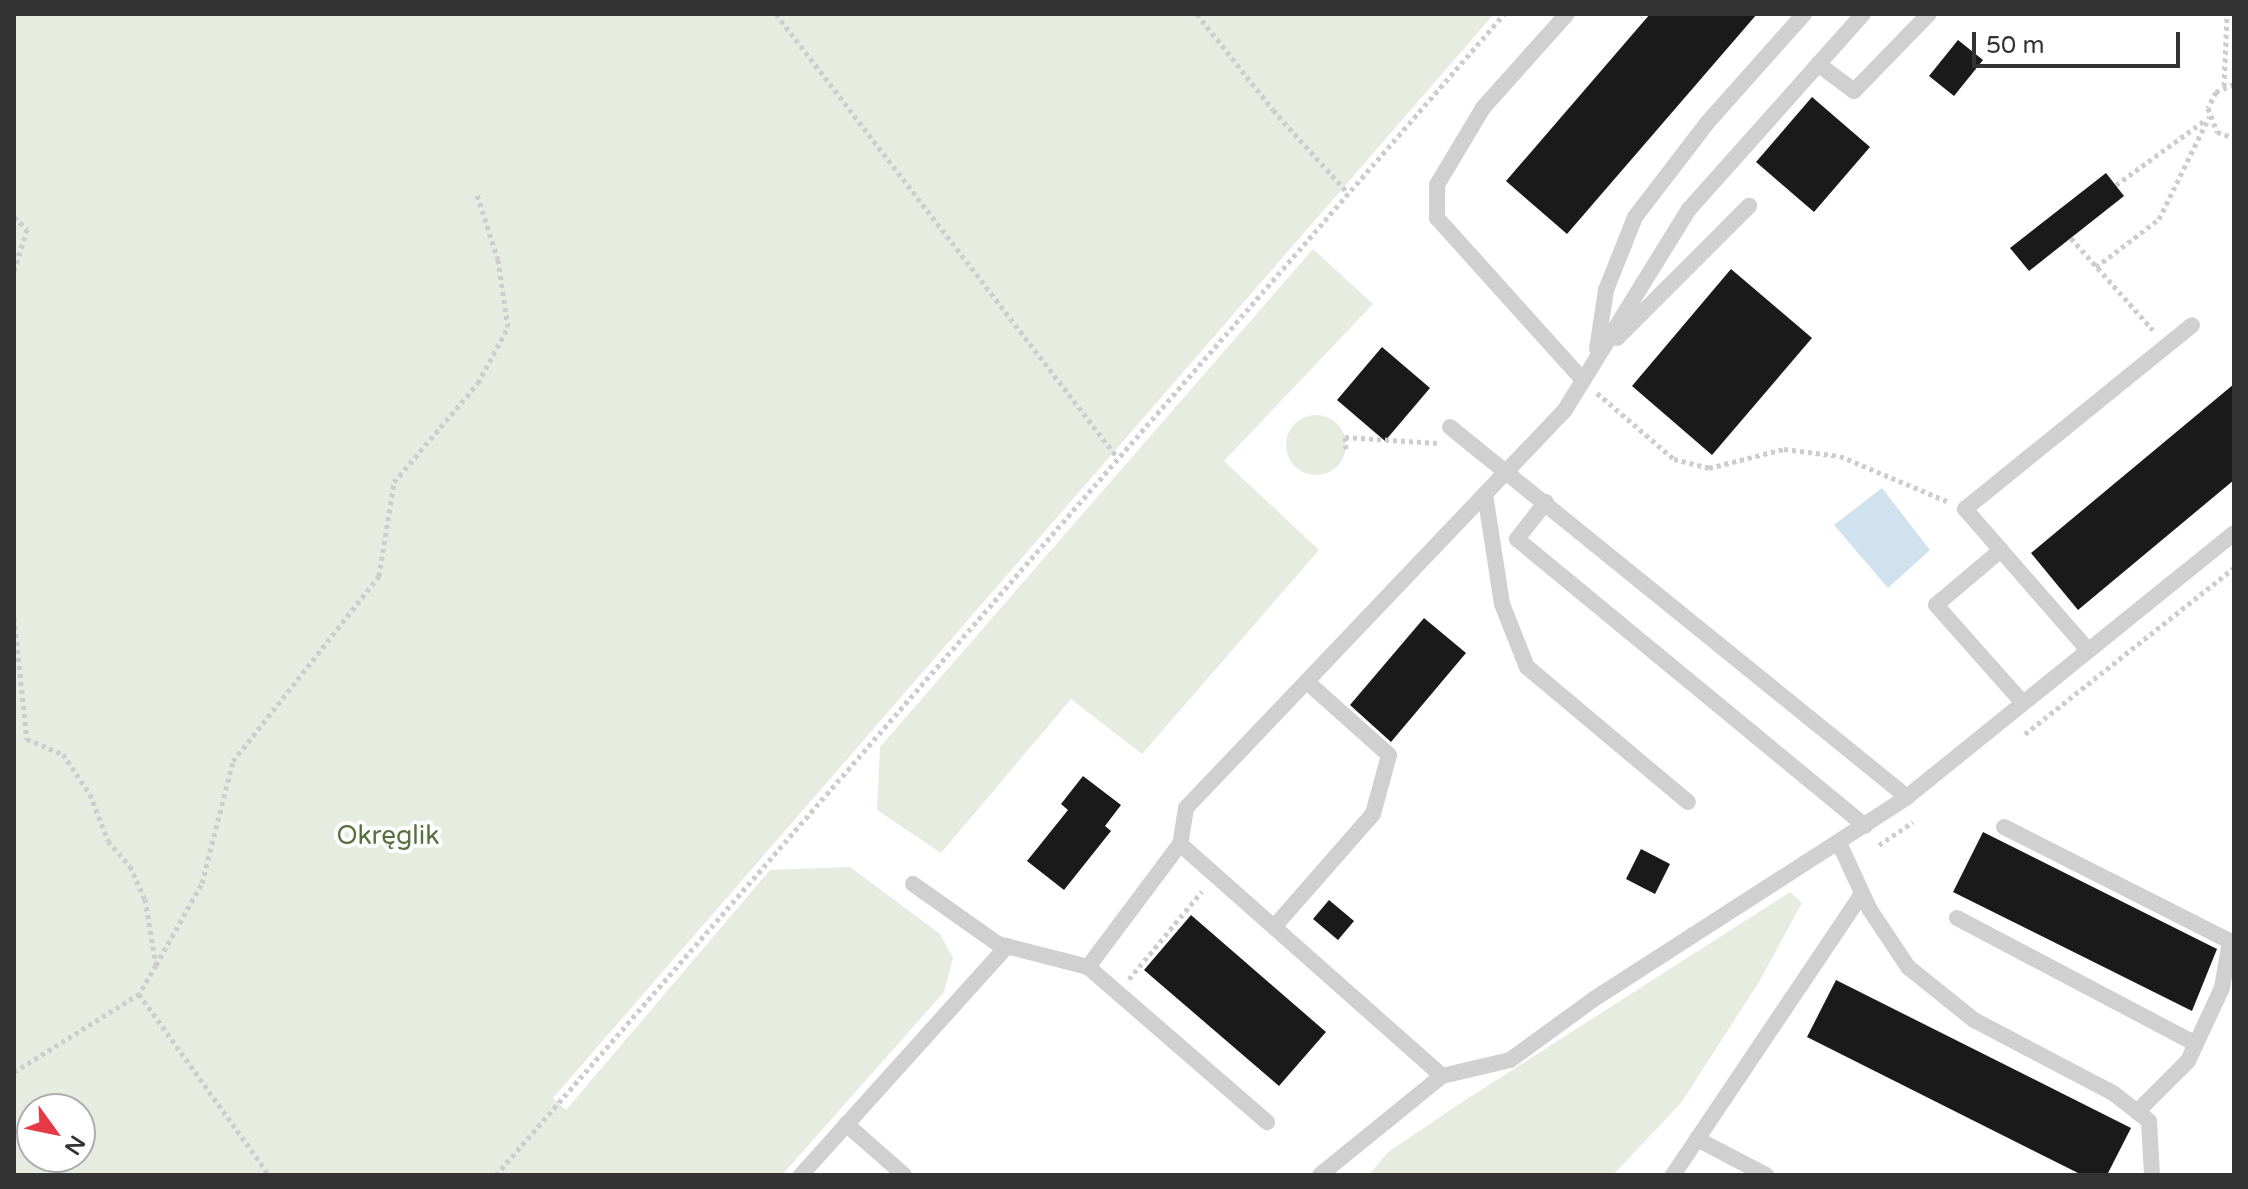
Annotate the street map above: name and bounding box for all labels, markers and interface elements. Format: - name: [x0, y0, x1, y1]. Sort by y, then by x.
- scale bar: [1976, 16, 2184, 66]
- text: 50 m: [1986, 31, 2044, 60]
- park label: Okręglik: [337, 820, 439, 852]
- north arrow: [16, 1093, 96, 1173]
- text: N: [59, 1130, 90, 1159]

